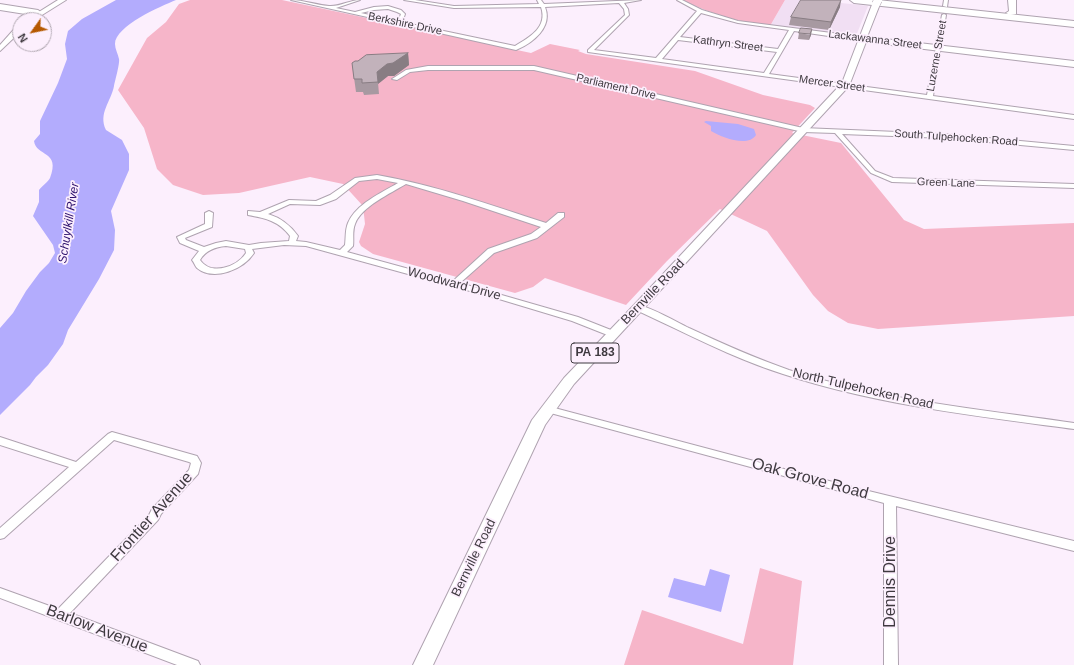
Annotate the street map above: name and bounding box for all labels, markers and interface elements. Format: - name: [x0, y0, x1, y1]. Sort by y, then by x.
- street label: Berkshire Drive: [367, 10, 443, 38]
- north arrow: [12, 12, 52, 52]
- street label: Luzerne Street: [924, 19, 950, 93]
- street label: Lackawanna Street: [827, 28, 923, 52]
- text: N: [16, 31, 30, 45]
- street label: Kathryn Street: [692, 33, 764, 55]
- street label: Parliament Drive: [575, 71, 657, 103]
- street label: Mercer Street: [798, 73, 866, 95]
- street label: South Tulpehocken Road: [894, 127, 1018, 149]
- street label: Green Lane: [917, 175, 975, 191]
- water label: Schuylkill River: [56, 182, 82, 264]
- street label: Bernville Road: [618, 256, 688, 328]
- street label: Woodward Drive: [406, 264, 502, 304]
- road number: PA 183: [571, 343, 619, 363]
- street label: North Tulpehocken Road: [791, 365, 935, 413]
- street label: Oak Grove Road: [750, 454, 870, 504]
- street label: Frontier Avenue: [107, 468, 197, 566]
- street label: Bernville Road: [448, 517, 500, 599]
- street label: Dennis Drive: [881, 536, 901, 628]
- street label: Barlow Avenue: [43, 601, 151, 657]

